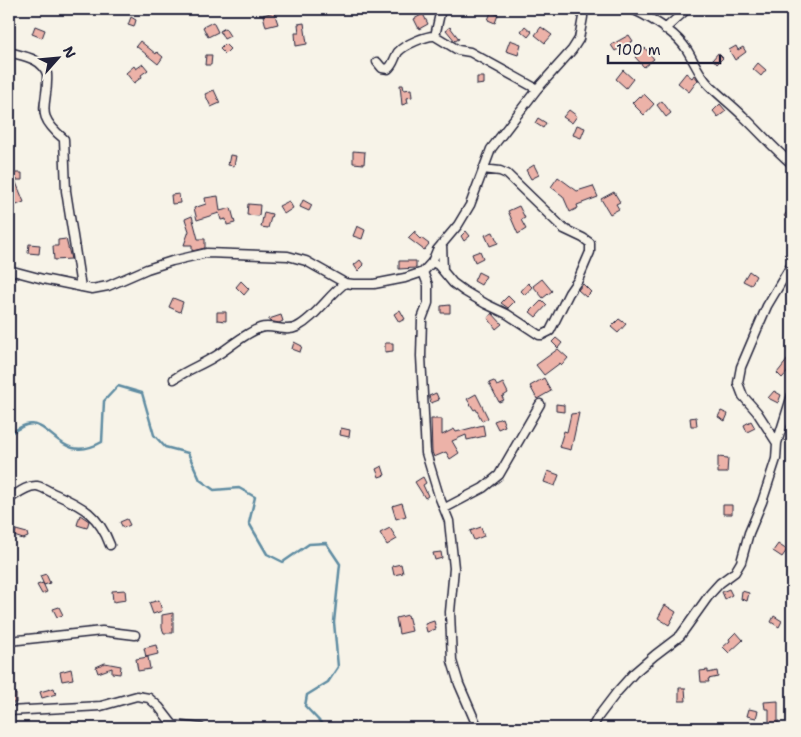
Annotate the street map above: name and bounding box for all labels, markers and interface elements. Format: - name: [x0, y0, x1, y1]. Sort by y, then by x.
- north arrow: [32, 32, 82, 82]
- scale bar: [608, 32, 721, 64]
- text: 100 m: [616, 40, 661, 60]
- text: N: [59, 43, 80, 61]

